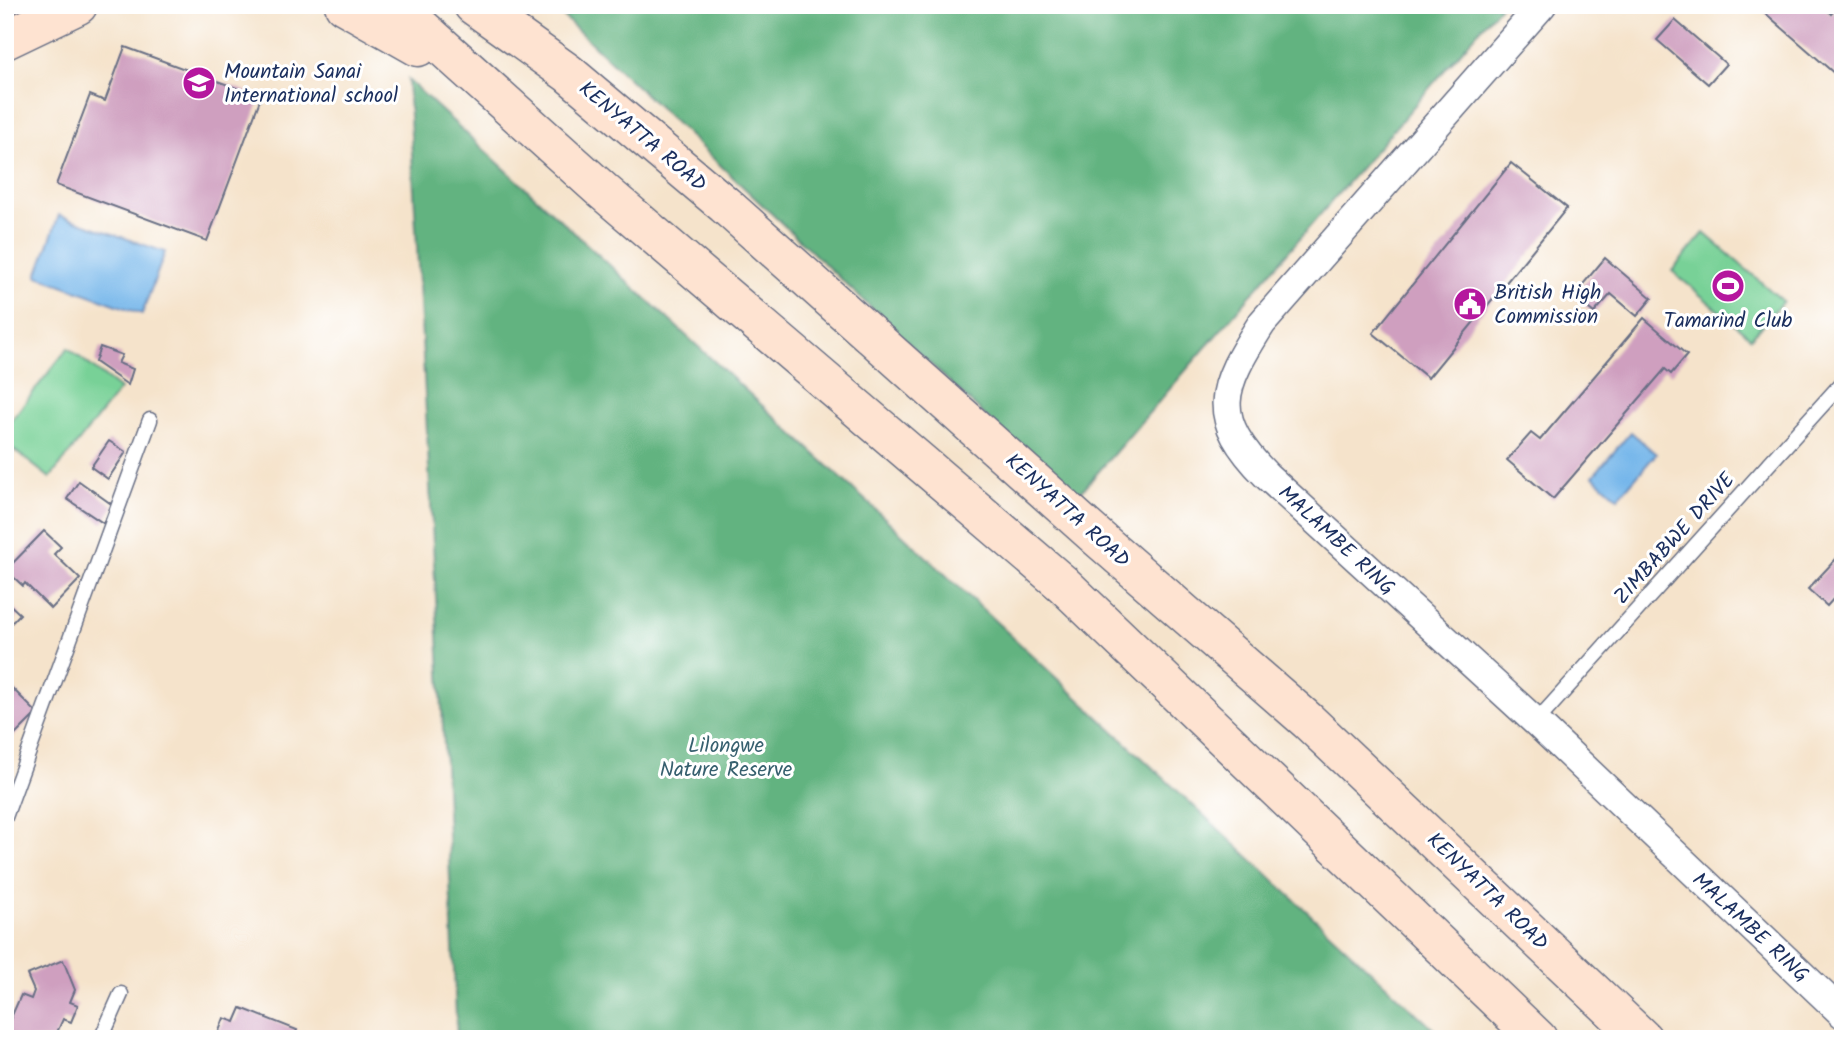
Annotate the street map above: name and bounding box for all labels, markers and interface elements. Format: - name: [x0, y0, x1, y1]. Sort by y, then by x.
- place label: Mountain Sanai International school: [224, 56, 398, 113]
- school or university icon: Mountain Sanai International school: [180, 64, 218, 102]
- street label: KENYATTA ROAD: [571, 73, 713, 201]
- sports icon: Tamarind Club: [1709, 267, 1747, 305]
- place label: British High Commission: [1494, 277, 1601, 334]
- public building icon: British High Commission: [1451, 285, 1489, 323]
- place label: Tamarind Club: [1664, 305, 1792, 338]
- street label: KENYATTA ROAD: [997, 446, 1137, 577]
- street label: ZIMBABWE DRIVE: [1606, 465, 1744, 613]
- street label: MALAMBE RING: [1270, 478, 1402, 604]
- park label: Lilongwe Nature Reserve: [660, 730, 793, 787]
- street label: KENYATTA ROAD: [1418, 825, 1556, 959]
- street label: MALAMBE RING: [1684, 865, 1816, 991]

